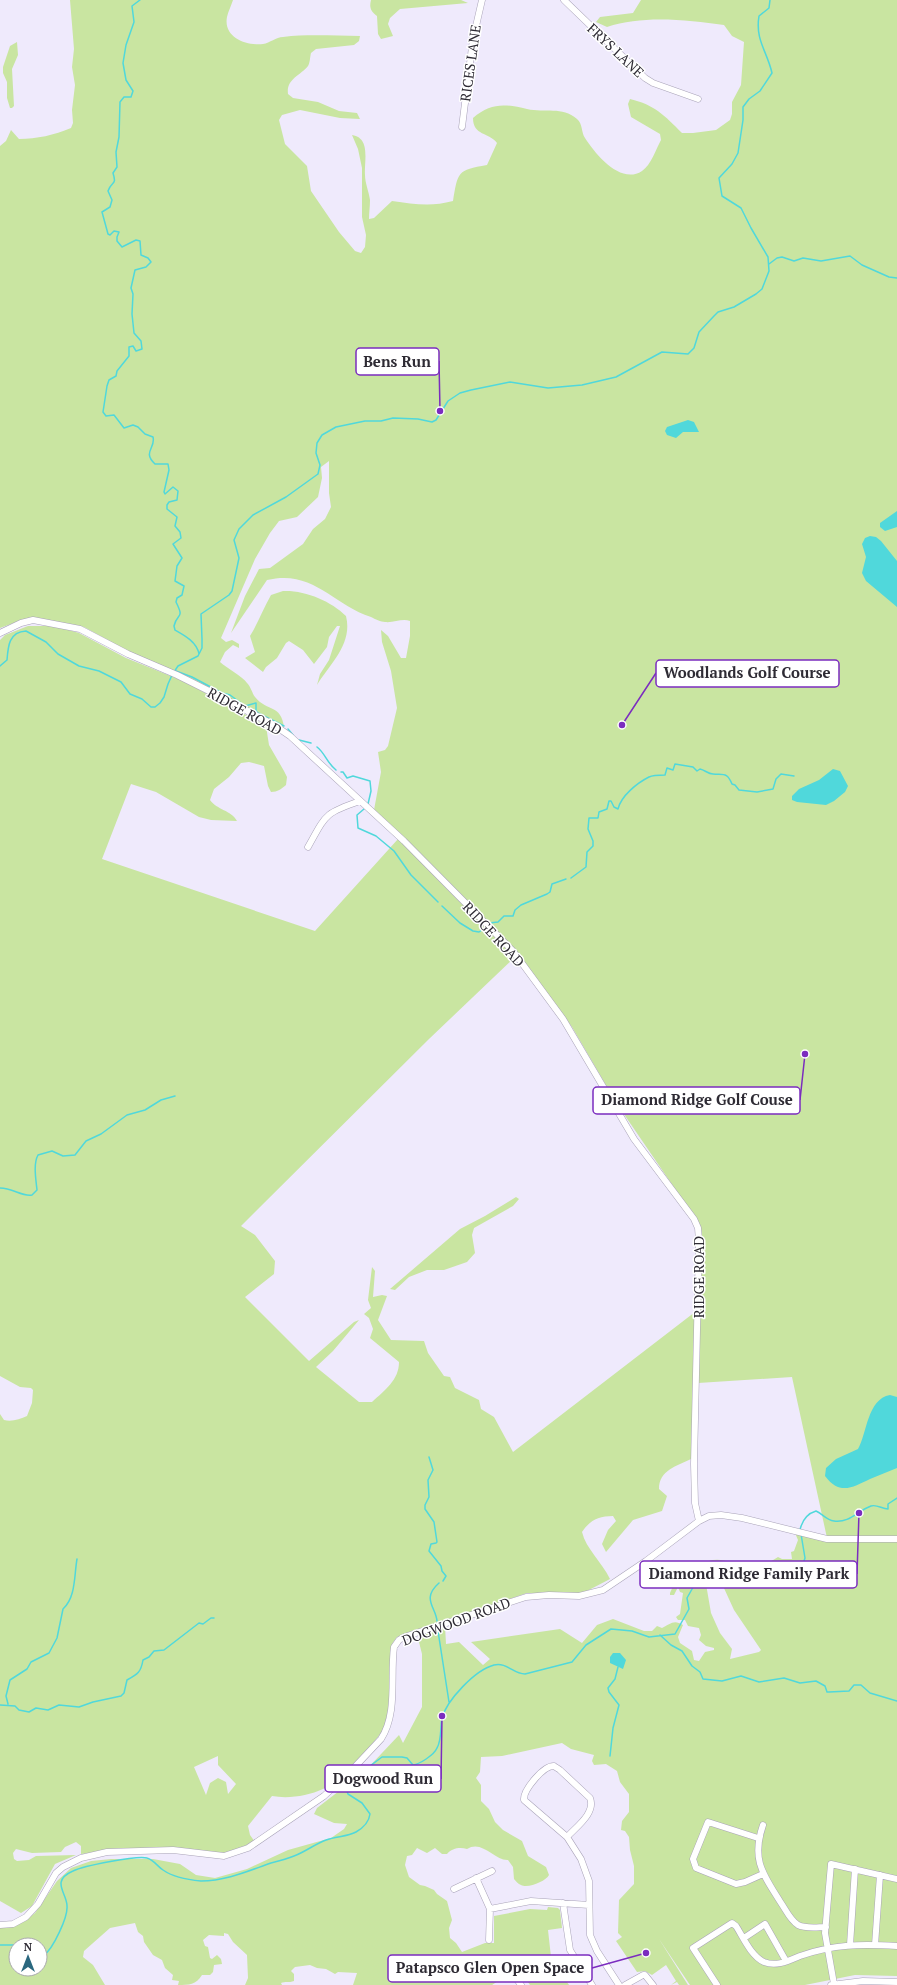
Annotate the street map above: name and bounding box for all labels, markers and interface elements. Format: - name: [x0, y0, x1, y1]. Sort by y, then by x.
- street label: FRYS LANE: [583, 19, 649, 81]
- street label: RICES LANE: [455, 23, 485, 103]
- callout: Bens Run: [356, 348, 439, 375]
- text: Bens Run: [363, 351, 431, 371]
- callout: Woodlands Golf Course: [656, 660, 839, 687]
- text: Woodlands Golf Course: [663, 662, 831, 682]
- street label: RIDGE ROAD: [204, 683, 286, 739]
- street label: RIDGE ROAD: [459, 897, 529, 971]
- callout: Diamond Ridge Golf Couse: [593, 1087, 800, 1114]
- text: Diamond Ridge Golf Couse: [601, 1089, 793, 1109]
- street label: RIDGE ROAD: [689, 1236, 708, 1318]
- callout: Diamond Ridge Family Park: [640, 1561, 857, 1588]
- text: Diamond Ridge Family Park: [649, 1563, 850, 1583]
- street label: DOGWOOD ROAD: [399, 1593, 513, 1649]
- callout: Dogwood Run: [325, 1765, 441, 1792]
- text: Dogwood Run: [333, 1768, 433, 1788]
- north arrow: [8, 1937, 48, 1977]
- text: N: [24, 1940, 33, 1954]
- callout: Patapsco Glen Open Space: [388, 1955, 592, 1982]
- text: Patapsco Glen Open Space: [396, 1957, 584, 1977]

